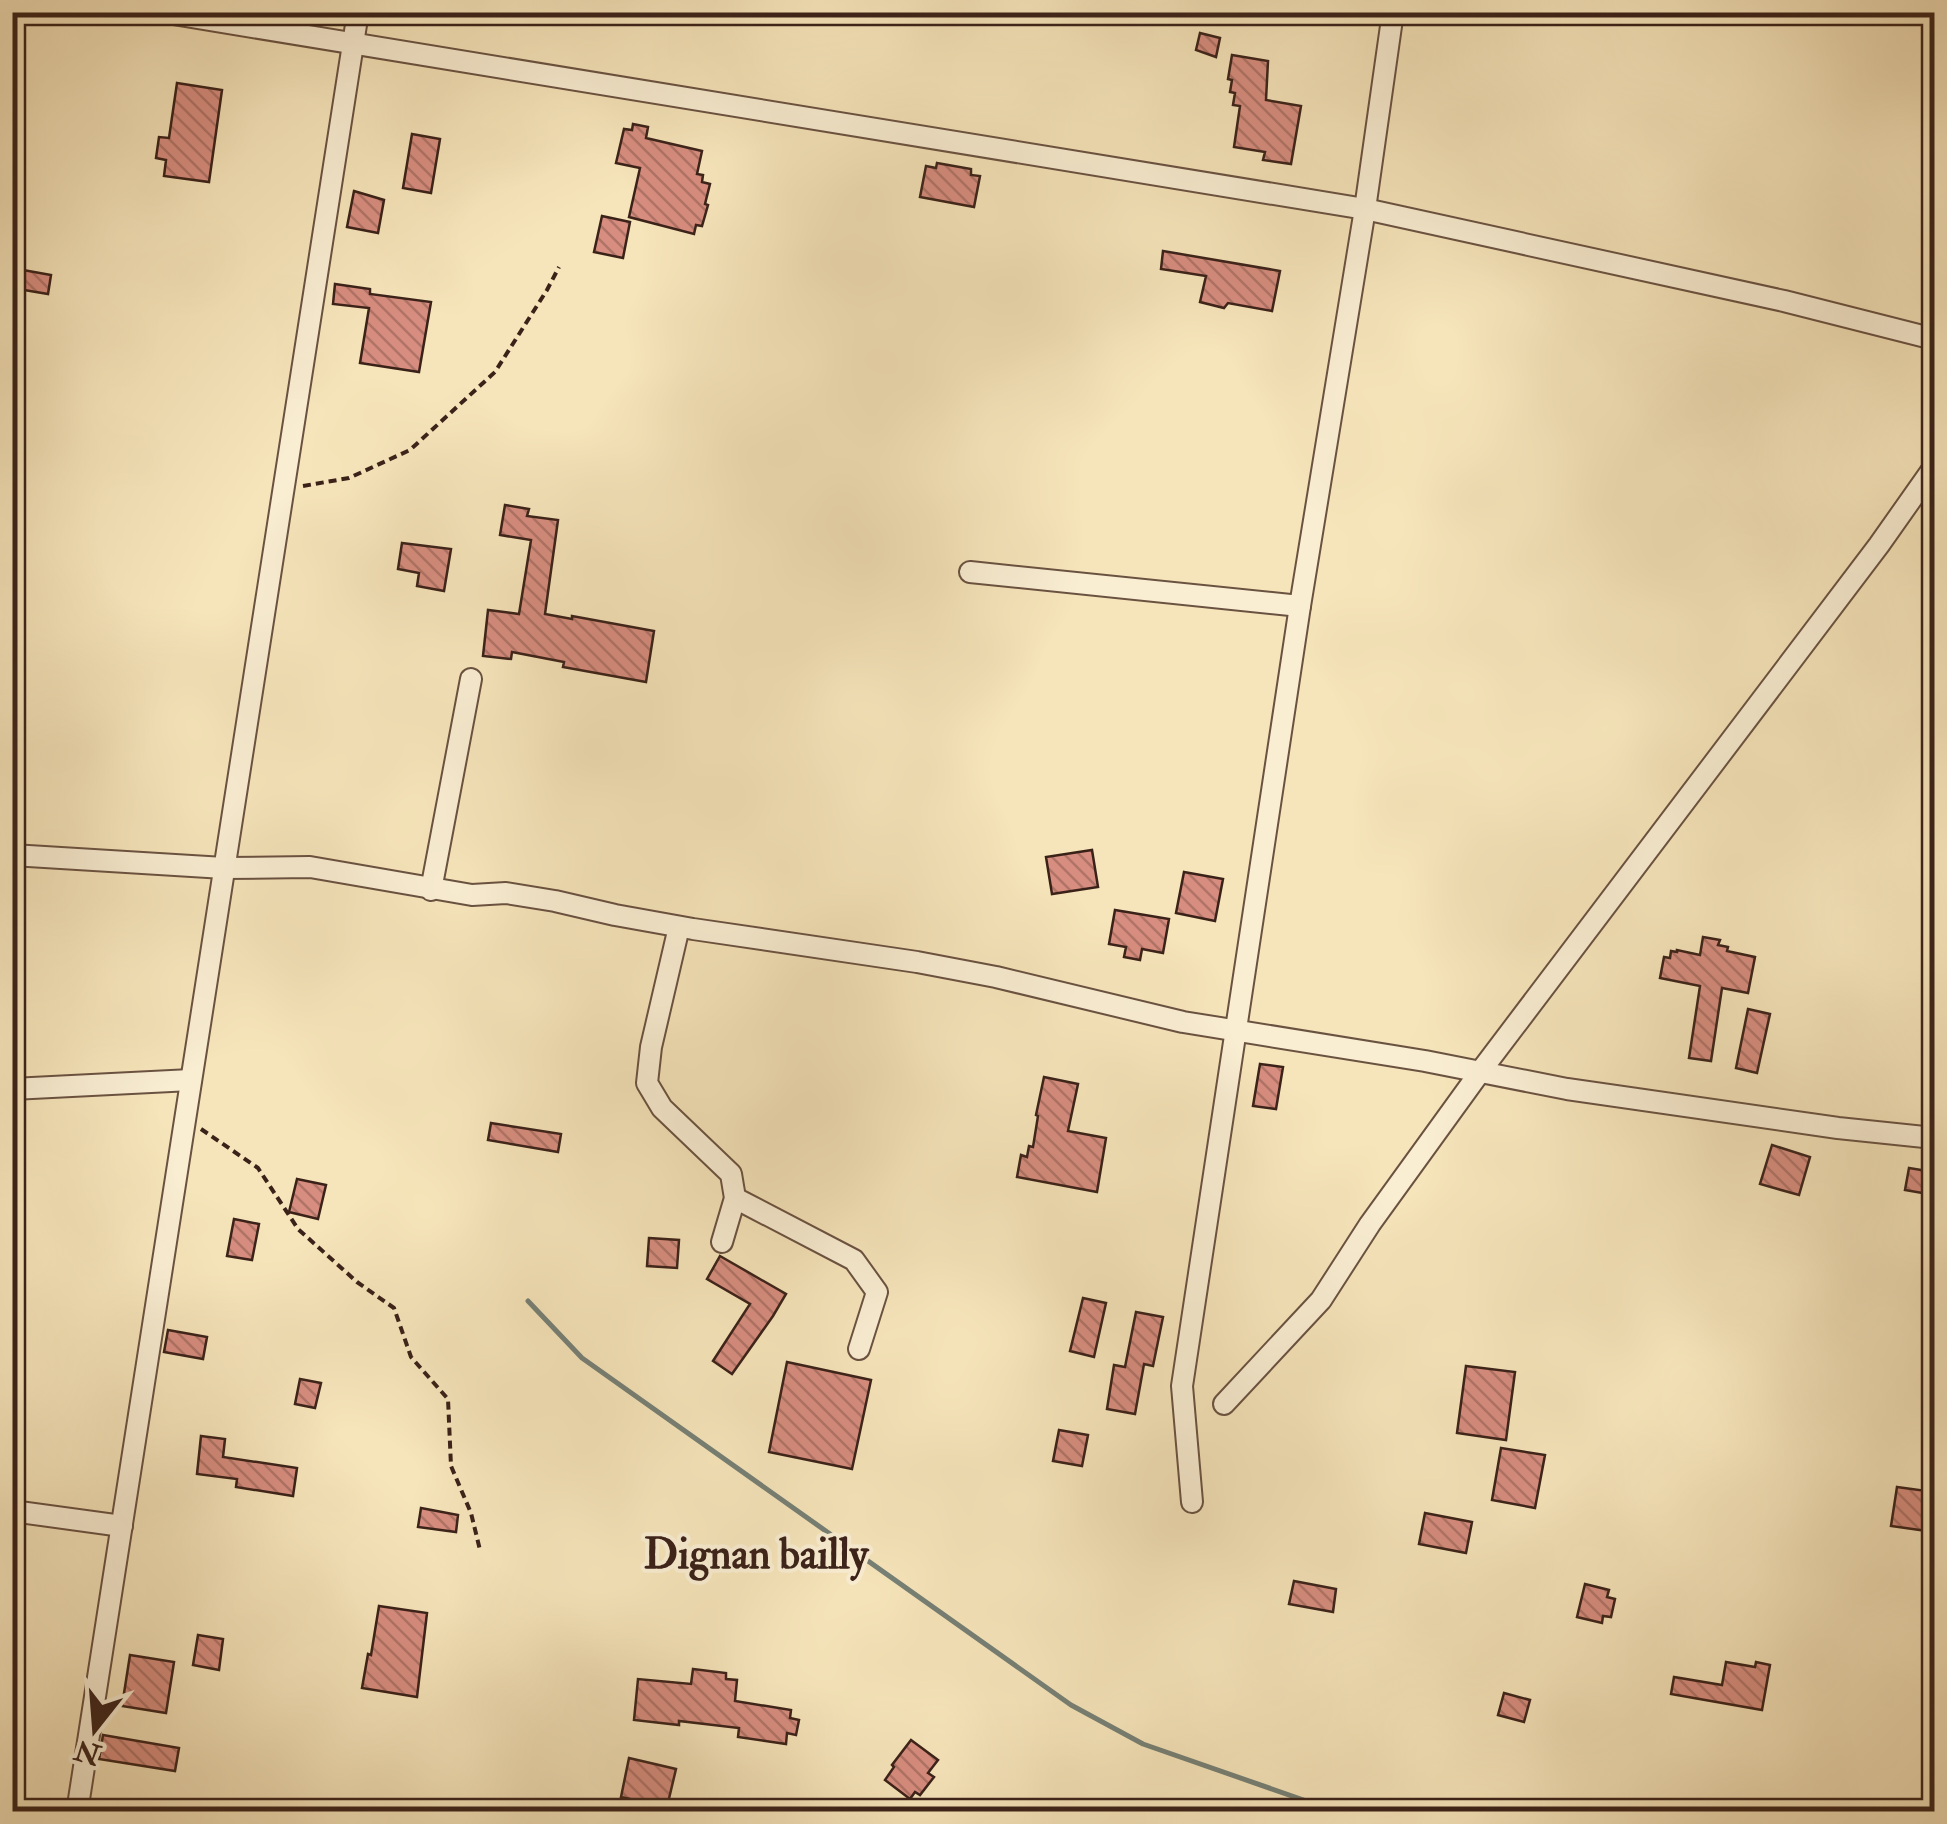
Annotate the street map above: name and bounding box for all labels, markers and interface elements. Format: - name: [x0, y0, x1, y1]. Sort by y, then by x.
- district label: Dignan bailly: [644, 1529, 870, 1582]
- north arrow: [45, 1679, 145, 1779]
- text: N: [70, 1731, 106, 1772]

